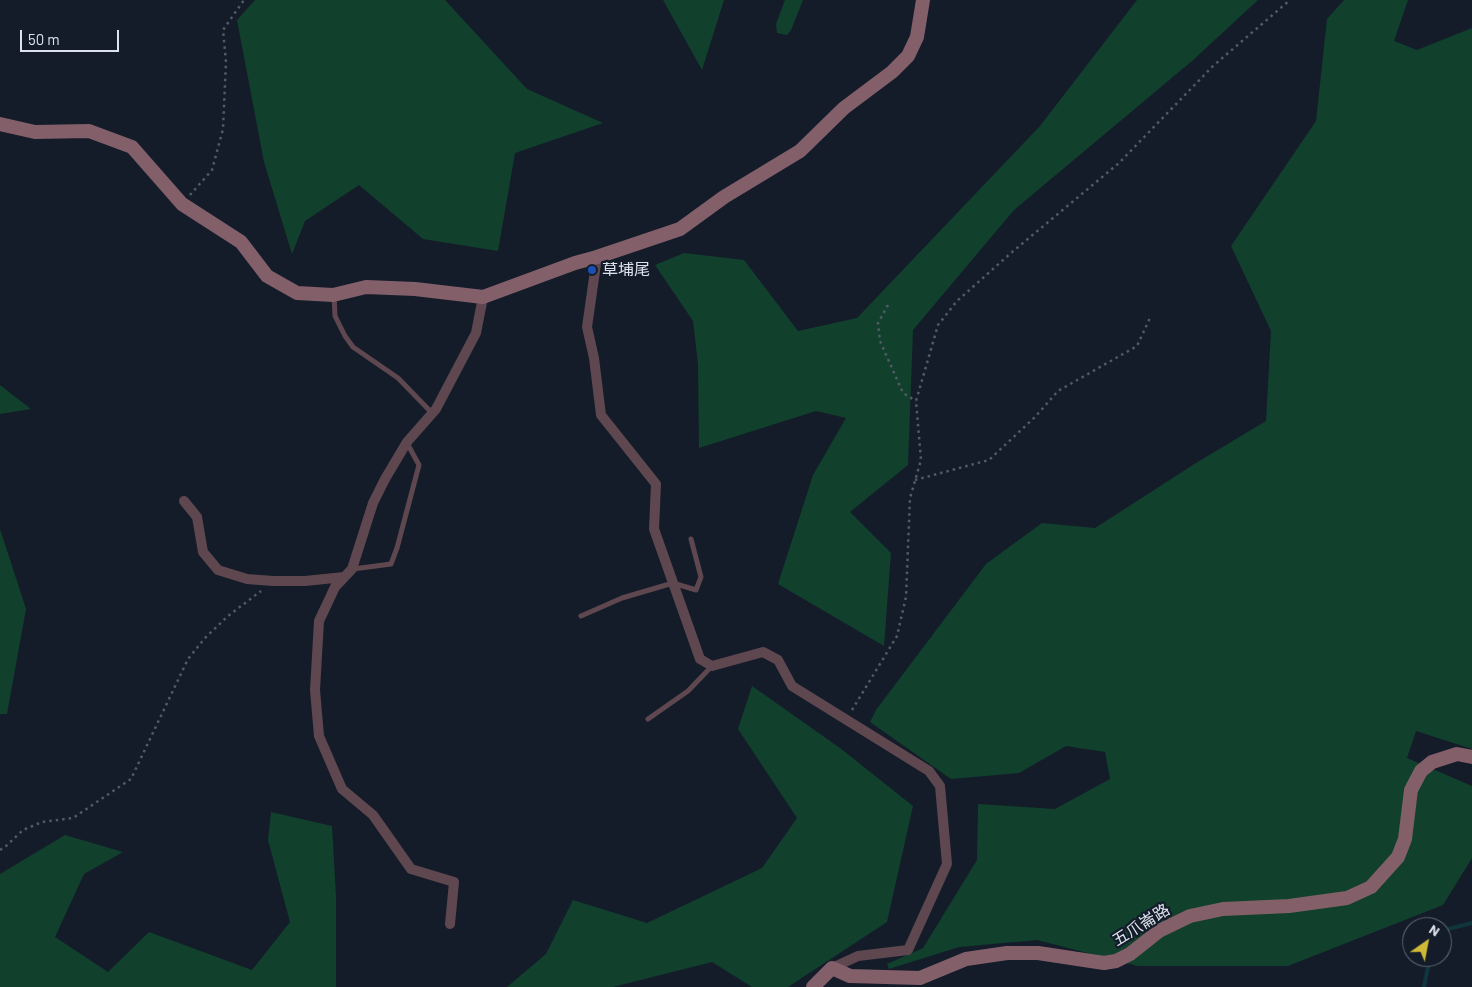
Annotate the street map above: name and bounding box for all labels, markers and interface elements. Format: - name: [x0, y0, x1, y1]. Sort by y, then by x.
- scale bar: [22, 20, 121, 52]
- text: 50 m: [28, 30, 60, 48]
- place label: 草埔尾: [602, 260, 650, 280]
- marker: 草埔尾: [586, 264, 598, 276]
- street label: 五爪崙路: [1109, 900, 1173, 950]
- north arrow: [1402, 917, 1452, 967]
- text: N: [1426, 920, 1443, 940]

